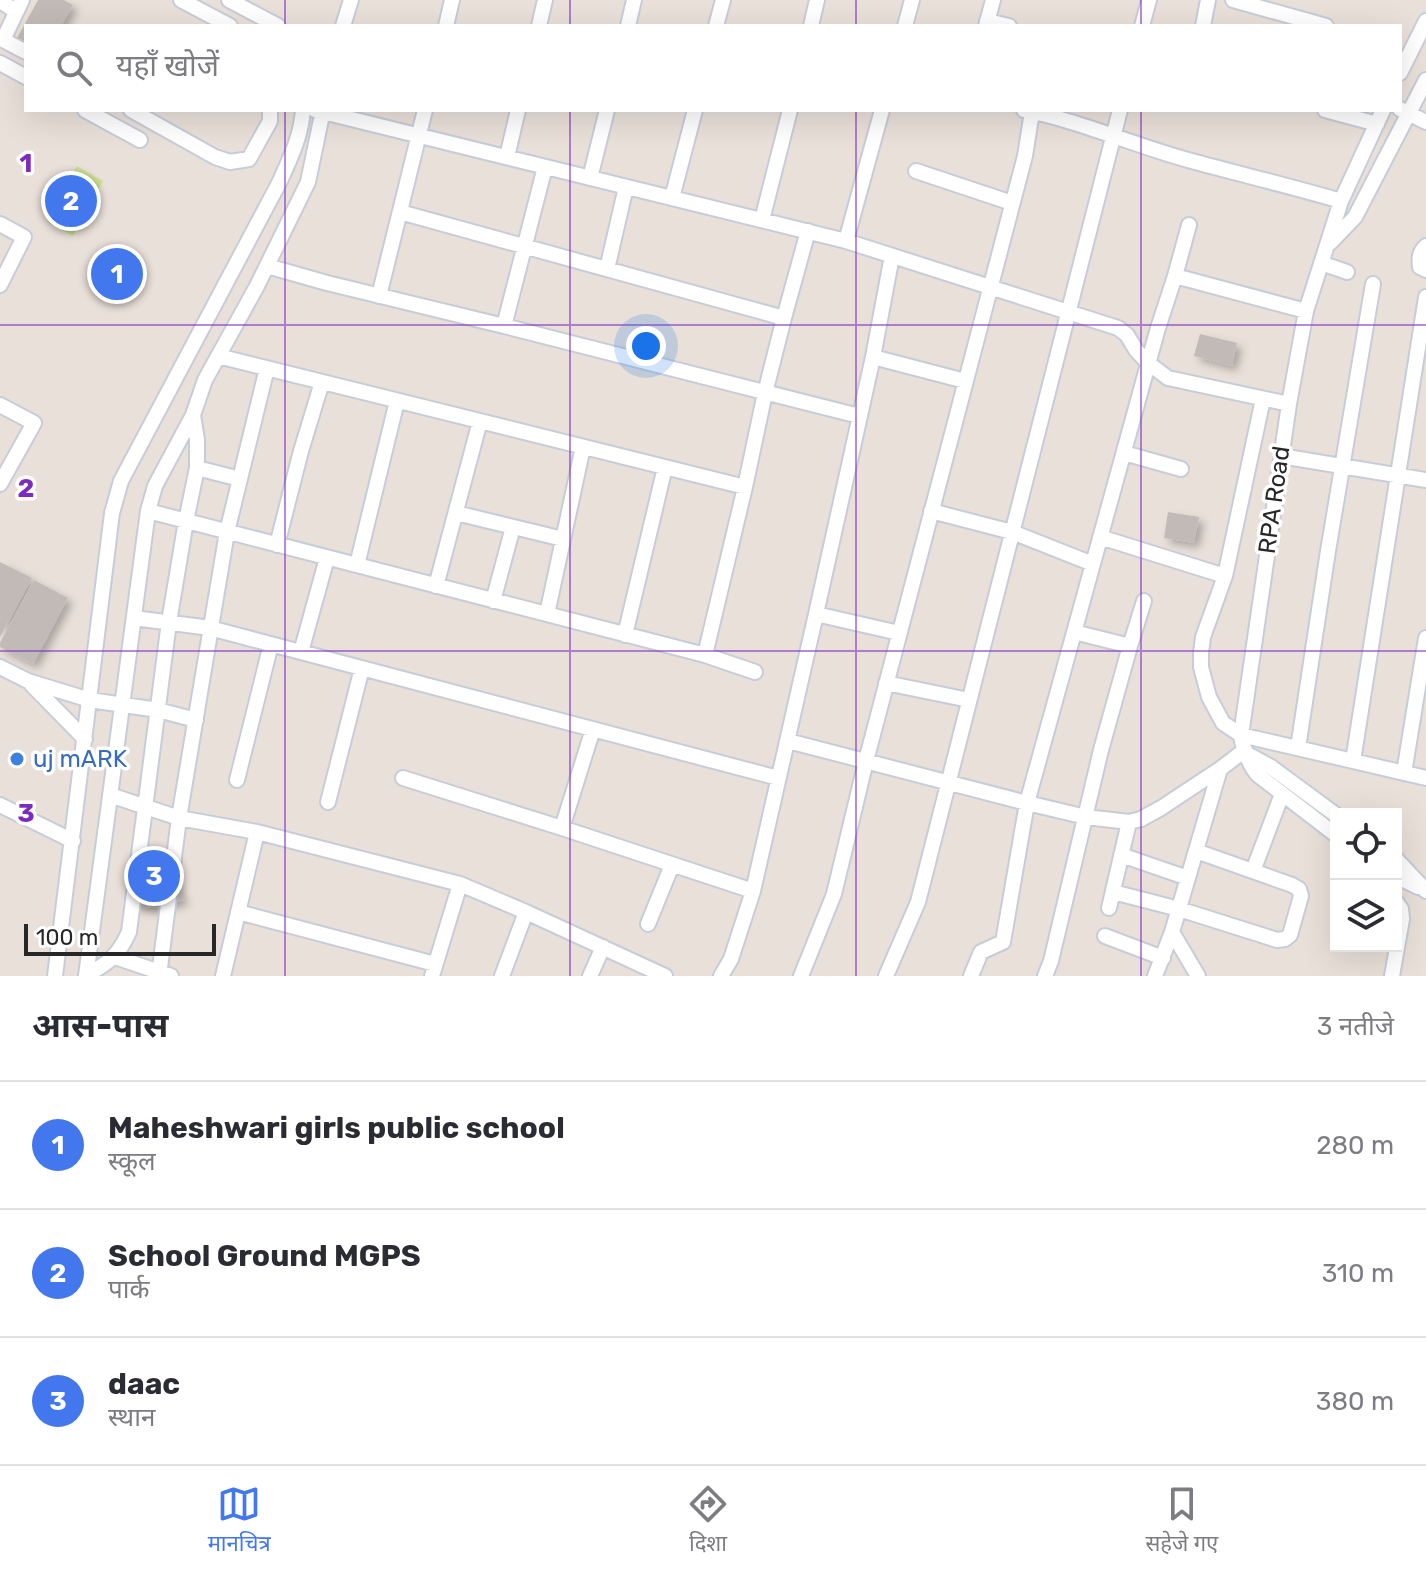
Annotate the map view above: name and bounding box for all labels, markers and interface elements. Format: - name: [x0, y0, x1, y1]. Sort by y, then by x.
- search box: [24, 24, 1402, 112]
- icon: search: [52, 46, 96, 90]
- text: यहाँ खोजें: [116, 48, 219, 84]
- text: 1: [20, 148, 32, 179]
- pin: 2: [45, 171, 97, 231]
- pin: 1: [91, 244, 143, 304]
- your location: [626, 326, 666, 366]
- street label: RPA Road: [1253, 444, 1295, 556]
- text: 2: [18, 473, 34, 504]
- place label: uj mARK: [33, 745, 128, 773]
- marker: uj mARK: [8, 750, 26, 768]
- text: 3: [17, 798, 35, 829]
- map controls: [1330, 808, 1402, 952]
- button: locate: [1330, 808, 1402, 880]
- pin: 3: [128, 846, 180, 906]
- button: layers: [1330, 880, 1402, 952]
- scale bar: [24, 920, 216, 956]
- text: 100 m: [36, 924, 98, 951]
- text: आस-पास: [32, 1005, 168, 1046]
- text: 3 नतीजे: [1317, 1011, 1394, 1042]
- text: Maheshwari girls public school: [108, 1110, 565, 1146]
- text: 1: [52, 1130, 64, 1161]
- text: 280 m: [1316, 1130, 1394, 1161]
- text: स्कूल: [108, 1146, 156, 1177]
- text: School Ground MGPS: [108, 1238, 421, 1274]
- text: 2: [50, 1258, 66, 1289]
- text: 310 m: [1322, 1258, 1394, 1289]
- text: पार्क: [108, 1274, 149, 1305]
- text: daac: [108, 1366, 180, 1402]
- text: 3: [49, 1386, 67, 1417]
- text: 380 m: [1316, 1386, 1394, 1417]
- text: स्थान: [108, 1402, 155, 1433]
- tab: मानचित्र: [208, 1482, 271, 1560]
- tab: दिशा: [686, 1482, 730, 1560]
- tab: सहेजे गए: [1145, 1482, 1218, 1560]

